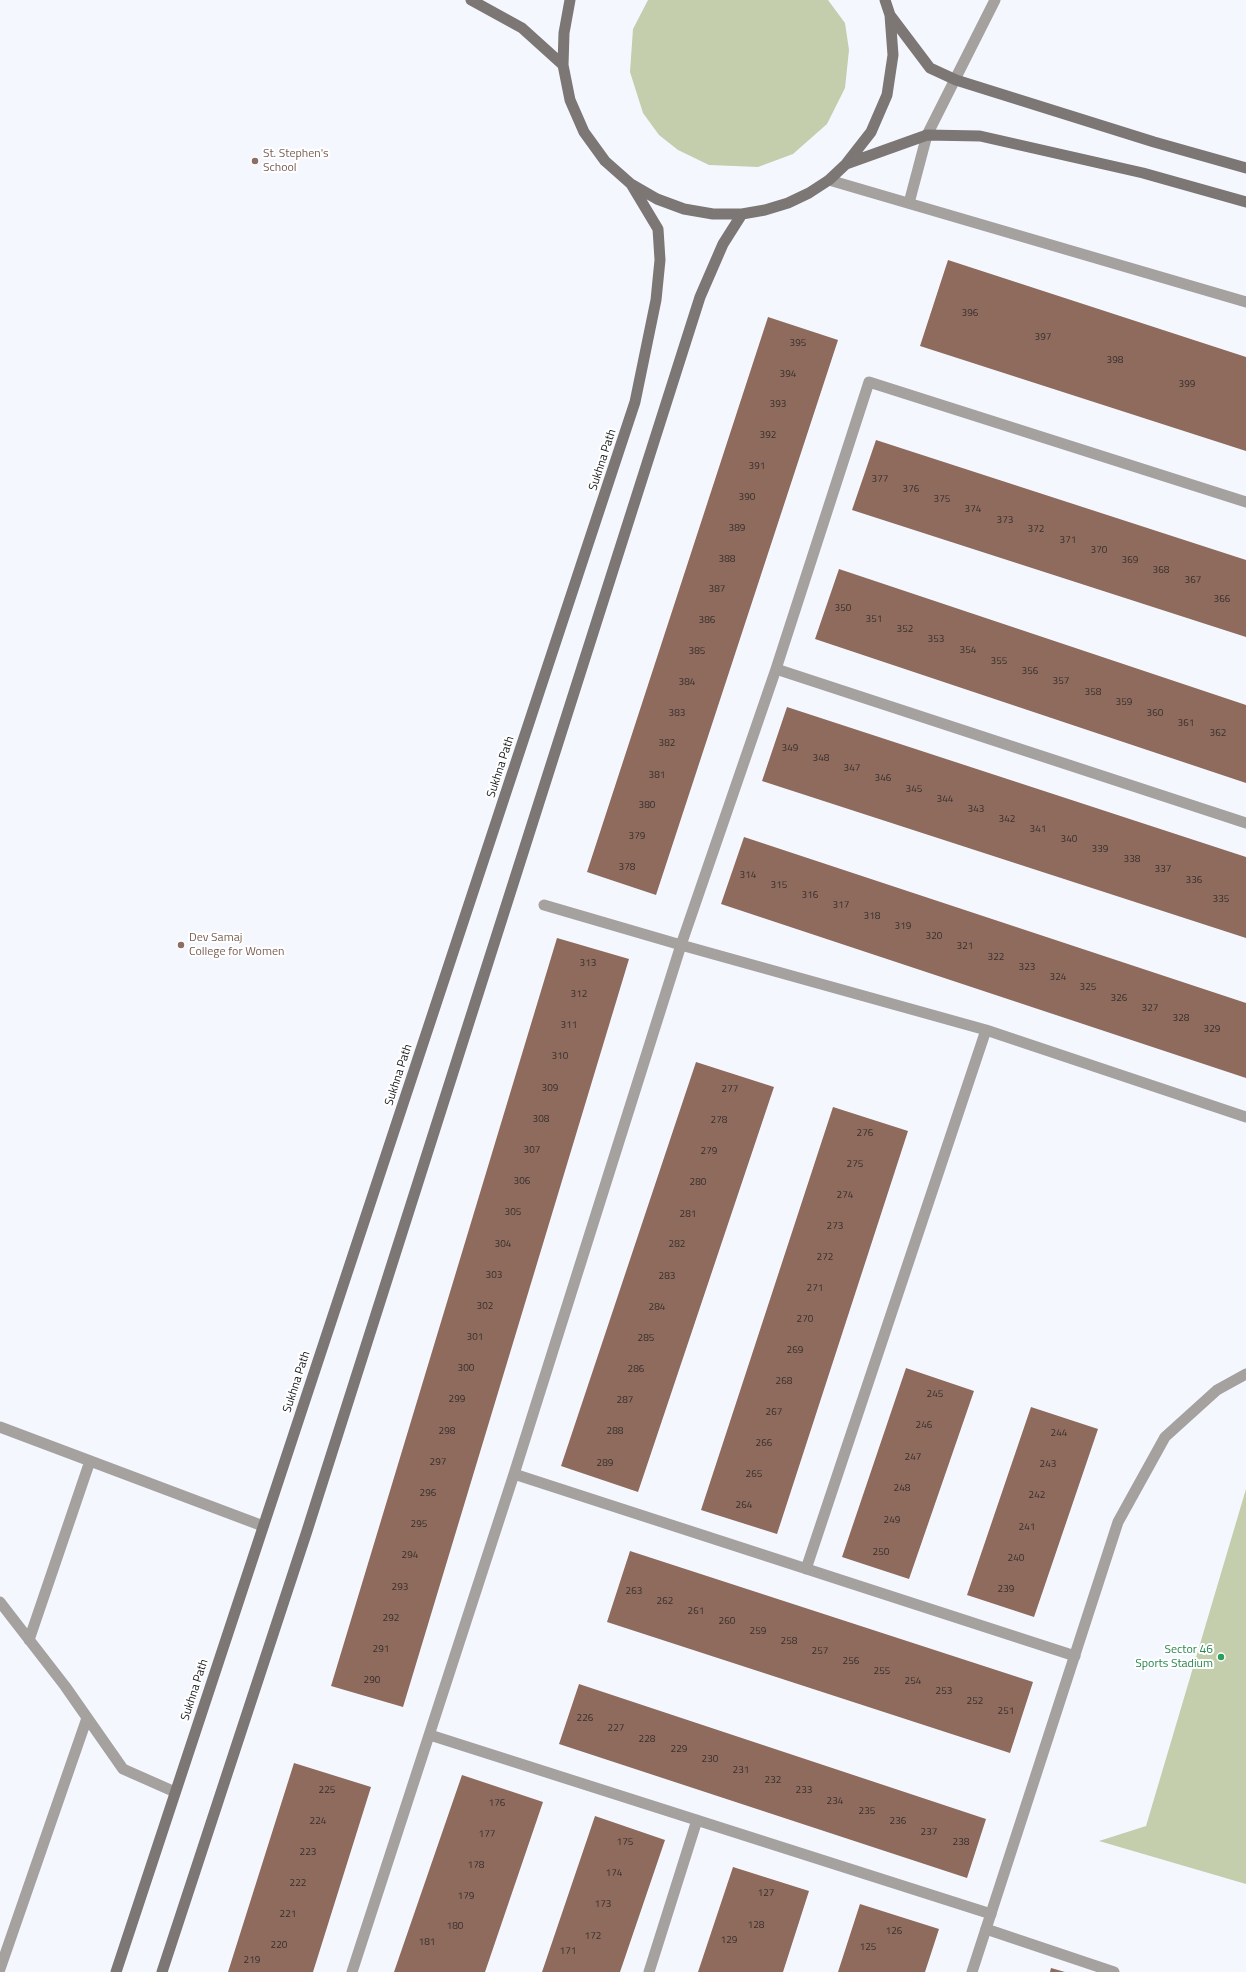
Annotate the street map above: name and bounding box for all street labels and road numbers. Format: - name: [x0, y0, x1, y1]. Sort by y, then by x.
- street label: Sukhna Path: [586, 427, 620, 493]
- street label: Sukhna Path: [484, 734, 518, 800]
- street label: Sukhna Path: [382, 1042, 416, 1108]
- street label: Sukhna Path: [280, 1349, 314, 1415]
- street label: Sukhna Path: [178, 1657, 212, 1723]

